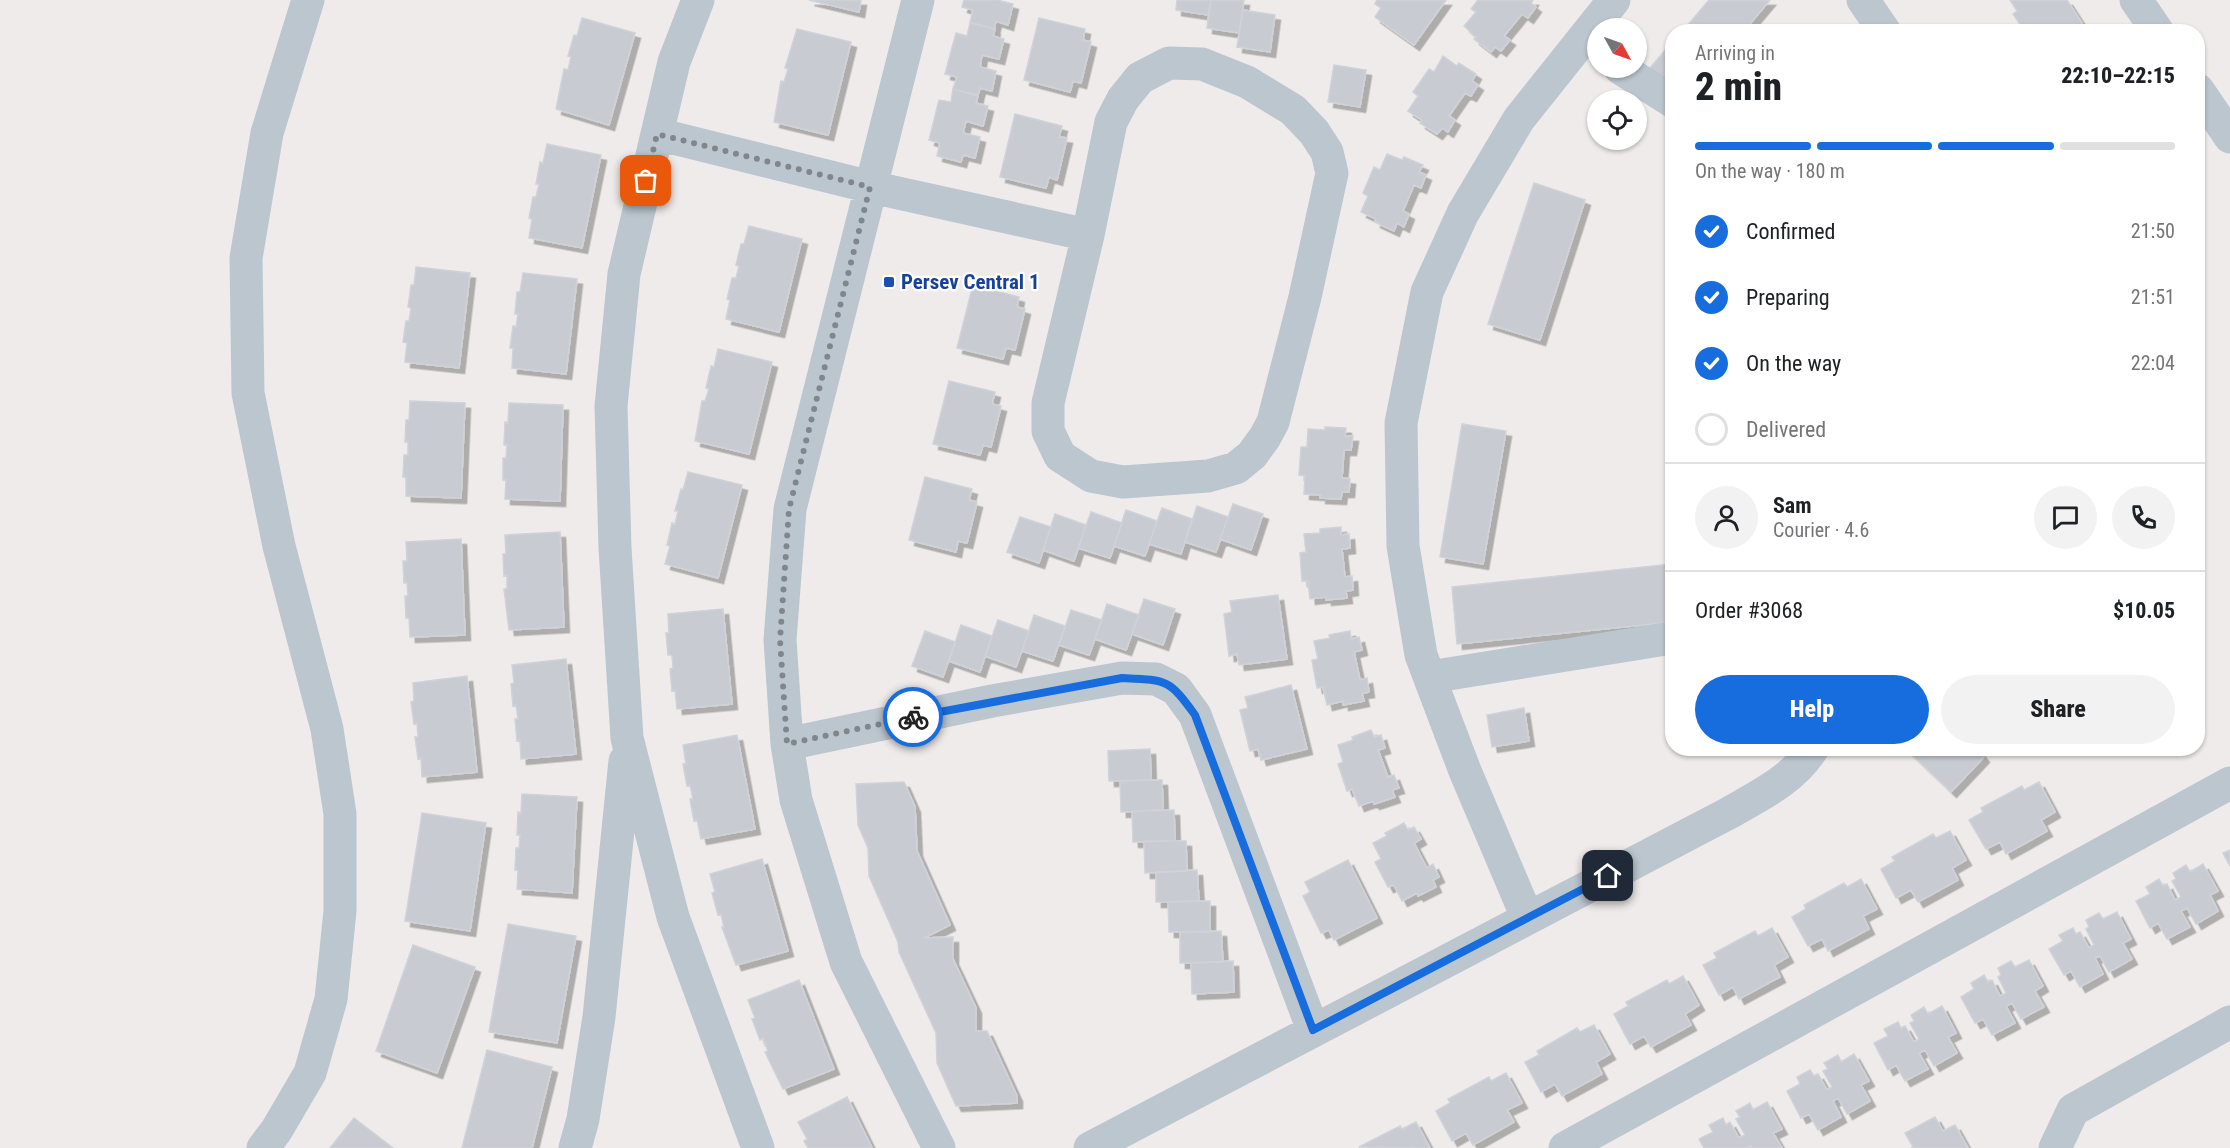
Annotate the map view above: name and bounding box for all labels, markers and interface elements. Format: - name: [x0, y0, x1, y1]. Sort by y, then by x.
- north arrow: [1587, 18, 1647, 78]
- map controls: [1587, 18, 1647, 150]
- text: Arriving in: [1695, 41, 1775, 65]
- text: 22:10–22:15: [2061, 63, 2175, 88]
- text: 2 min: [1695, 64, 1782, 110]
- button: locate: [1587, 90, 1647, 150]
- pin: [620, 155, 671, 206]
- text: On the way · 180 m: [1695, 159, 1845, 183]
- icon: bag: [629, 164, 662, 197]
- icon: check: [1695, 215, 1728, 248]
- text: Confirmed: [1746, 219, 1835, 244]
- text: 21:50: [2131, 219, 2175, 243]
- place label: Persev Central 1: [901, 270, 1040, 294]
- marker: Persev Central 1: [882, 275, 896, 289]
- icon: check: [1695, 281, 1728, 314]
- text: Preparing: [1746, 285, 1830, 310]
- text: 21:51: [2131, 285, 2175, 309]
- icon: check: [1695, 347, 1728, 380]
- text: On the way: [1746, 351, 1841, 376]
- text: 22:04: [2131, 351, 2175, 375]
- text: Delivered: [1746, 417, 1826, 442]
- button: person: [1695, 486, 1758, 549]
- button: chat: [2034, 486, 2097, 549]
- button: phone: [2112, 486, 2175, 549]
- text: Sam: [1773, 493, 1812, 518]
- text: Courier · 4.6: [1773, 518, 1869, 542]
- text: Order #3068: [1695, 598, 1803, 623]
- text: $10.05: [2113, 598, 2175, 623]
- button: Help: [1695, 675, 1929, 744]
- button: Share: [1941, 675, 2175, 744]
- courier: [883, 687, 943, 747]
- icon: bike: [897, 701, 930, 734]
- pin: [1582, 850, 1633, 901]
- icon: home: [1591, 859, 1624, 892]

